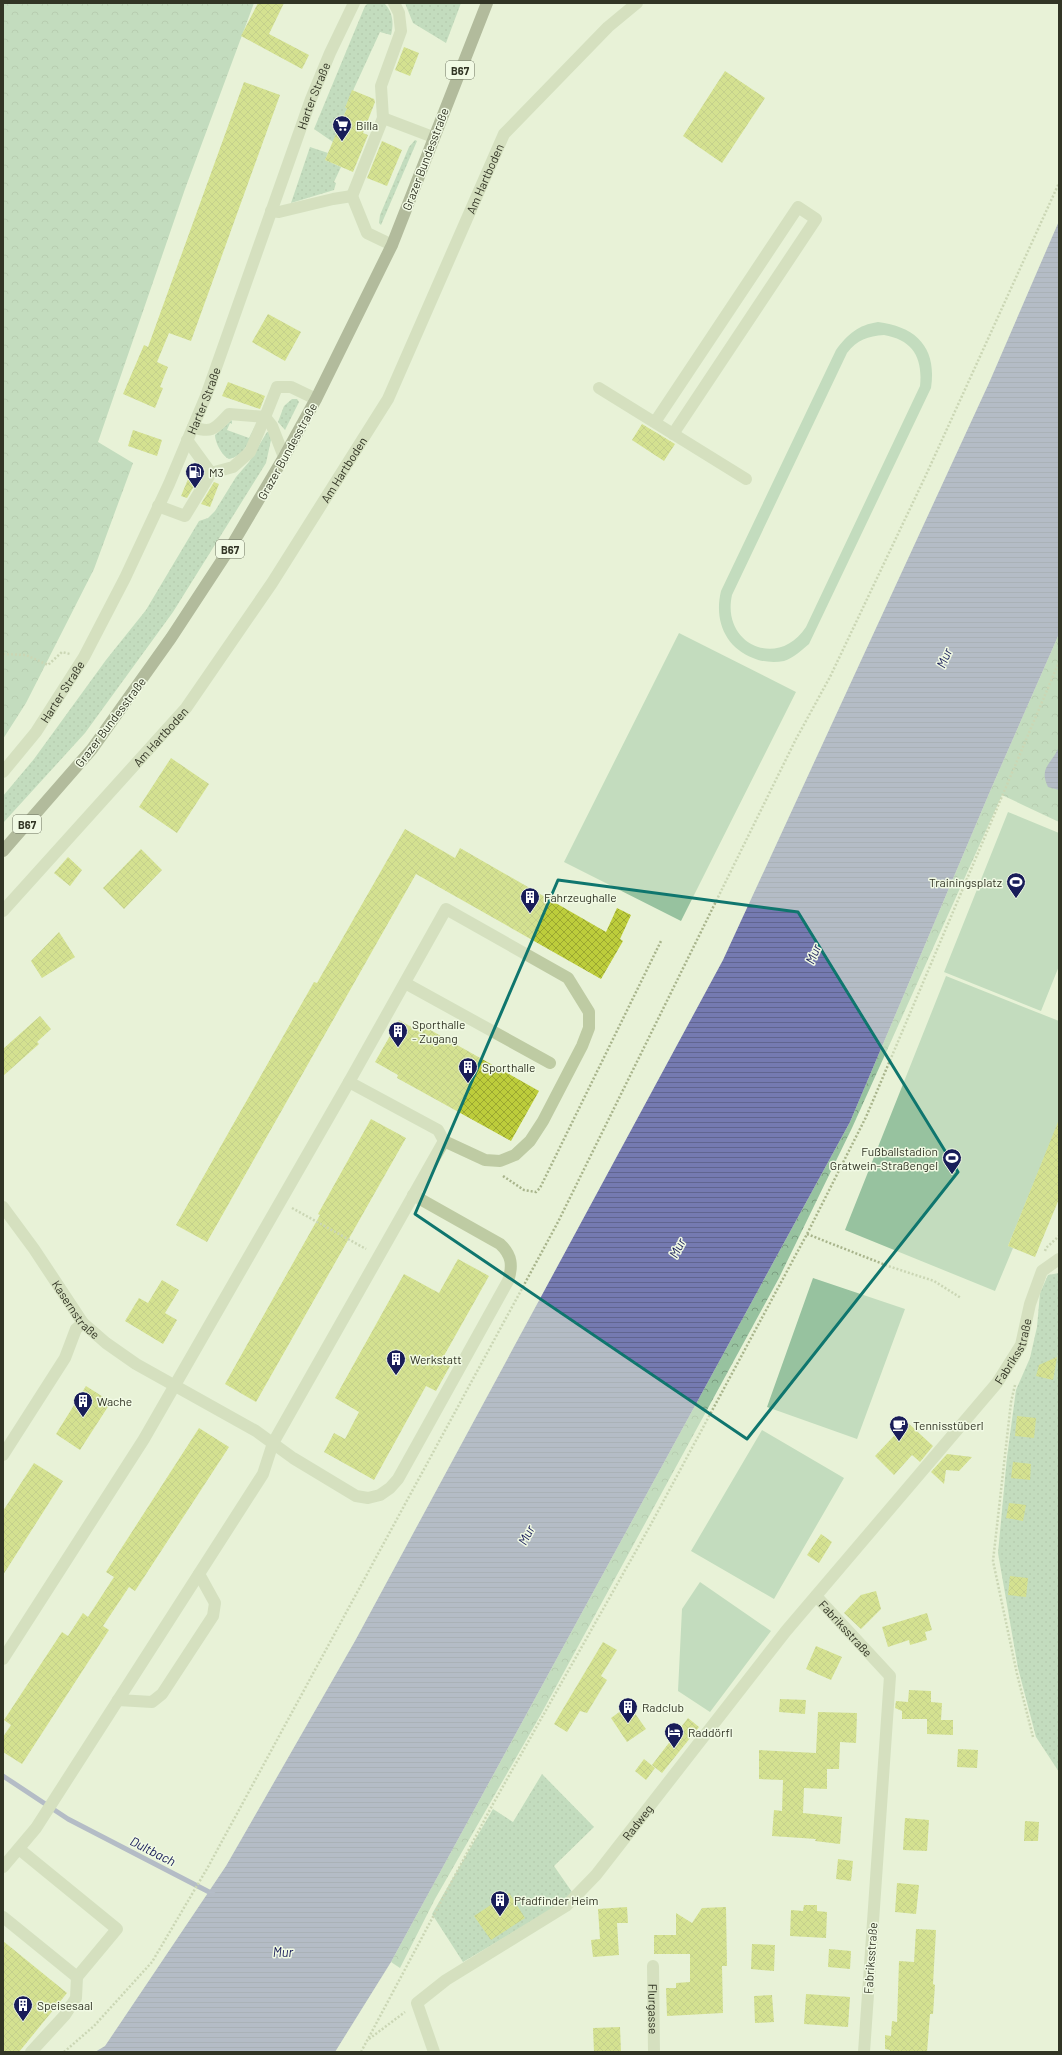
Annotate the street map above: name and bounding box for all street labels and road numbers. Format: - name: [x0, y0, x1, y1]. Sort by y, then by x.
- street label: Harter Straße: [294, 60, 332, 131]
- road number: B67: [446, 61, 474, 79]
- street label: Grazer Bundesstraße: [399, 106, 451, 212]
- street label: Am Hartboden: [463, 142, 506, 216]
- street label: Harter Straße: [184, 365, 223, 436]
- street label: Grazer Bundesstraße: [255, 400, 319, 502]
- street label: Am Hartboden: [318, 434, 369, 505]
- road number: B67: [216, 540, 244, 558]
- street label: Harter Straße: [37, 658, 87, 725]
- street label: Grazer Bundesstraße: [72, 674, 148, 770]
- street label: Am Hartboden: [130, 704, 191, 769]
- road number: B67: [13, 815, 41, 833]
- street label: Kasernstraße: [50, 1277, 103, 1342]
- street label: Fabriksstraße: [991, 1317, 1034, 1387]
- street label: Fabriksstraße: [816, 1597, 875, 1659]
- street label: Radweg: [619, 1802, 655, 1843]
- street label: Fabriksstraße: [861, 1922, 879, 1994]
- street label: Flurgasse: [646, 1984, 661, 2034]

